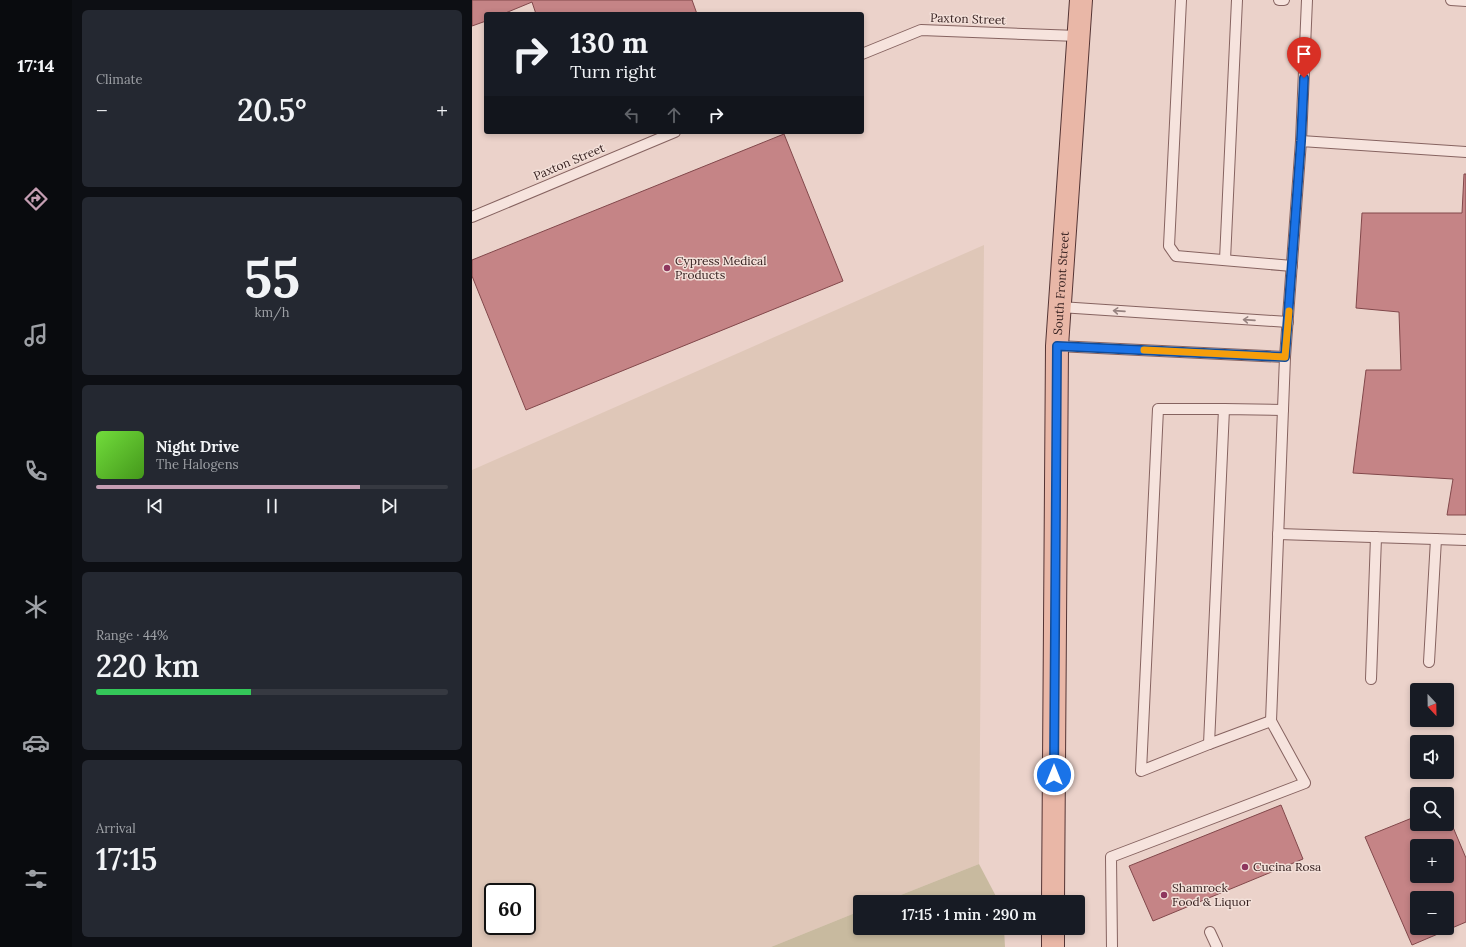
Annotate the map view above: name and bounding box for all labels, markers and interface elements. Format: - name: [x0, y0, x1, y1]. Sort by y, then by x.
- street label: Paxton Street: [930, 10, 1007, 27]
- text: 130 m: [570, 25, 648, 61]
- icon: right: [504, 28, 556, 80]
- pin: [1287, 37, 1321, 78]
- icon: arrive: [1293, 43, 1315, 65]
- text: 17:14: [17, 54, 55, 77]
- text: Turn right: [570, 60, 656, 83]
- text: Climate: [96, 71, 143, 88]
- text: 20.5°: [237, 91, 307, 129]
- text: −: [96, 96, 108, 124]
- text: +: [436, 96, 448, 124]
- icon: left: [621, 104, 643, 126]
- icon: ahead: [663, 104, 685, 126]
- icon: right: [705, 104, 727, 126]
- street label: Paxton Street: [531, 140, 607, 183]
- icon: directions: [22, 185, 50, 213]
- street label: South Front Street: [1050, 231, 1072, 335]
- text: 55: [244, 245, 300, 311]
- place label: Cypress Medical Products: [675, 253, 767, 282]
- marker: Cypress Medical Products: [662, 263, 672, 273]
- text: km/h: [254, 304, 290, 321]
- one-way arrow: [1113, 308, 1126, 315]
- one-way arrow: [1243, 316, 1256, 323]
- icon: music: [22, 321, 50, 349]
- text: Night Drive: [156, 437, 239, 456]
- text: The Halogens: [156, 456, 239, 473]
- icon: phone: [22, 457, 50, 485]
- icon: previous: [144, 495, 166, 517]
- icon: pause: [261, 495, 283, 517]
- icon: next: [378, 495, 400, 517]
- icon: climate: [22, 593, 50, 621]
- text: Range · 44%: [96, 627, 168, 644]
- text: 220 km: [96, 647, 199, 685]
- north arrow: [1410, 683, 1454, 727]
- map controls: [1410, 683, 1454, 935]
- icon: car: [22, 729, 50, 757]
- button: sound: [1410, 735, 1454, 779]
- position arrow: [1033, 754, 1075, 796]
- button: search: [1410, 787, 1454, 831]
- text: Arrival: [96, 820, 136, 837]
- button: +: [1410, 839, 1454, 883]
- text: 17:15: [96, 840, 157, 878]
- place label: Cucina Rosa: [1253, 859, 1321, 874]
- marker: Cucina Rosa: [1240, 862, 1250, 872]
- icon: filters: [22, 865, 50, 893]
- place label: Shamrock Food & Liquor: [1172, 880, 1252, 909]
- speed limit sign: 60: [484, 883, 536, 935]
- marker: Shamrock Food & Liquor: [1159, 890, 1169, 900]
- button: −: [1410, 891, 1454, 935]
- text: 17:15 · 1 min · 290 m: [902, 905, 1036, 924]

